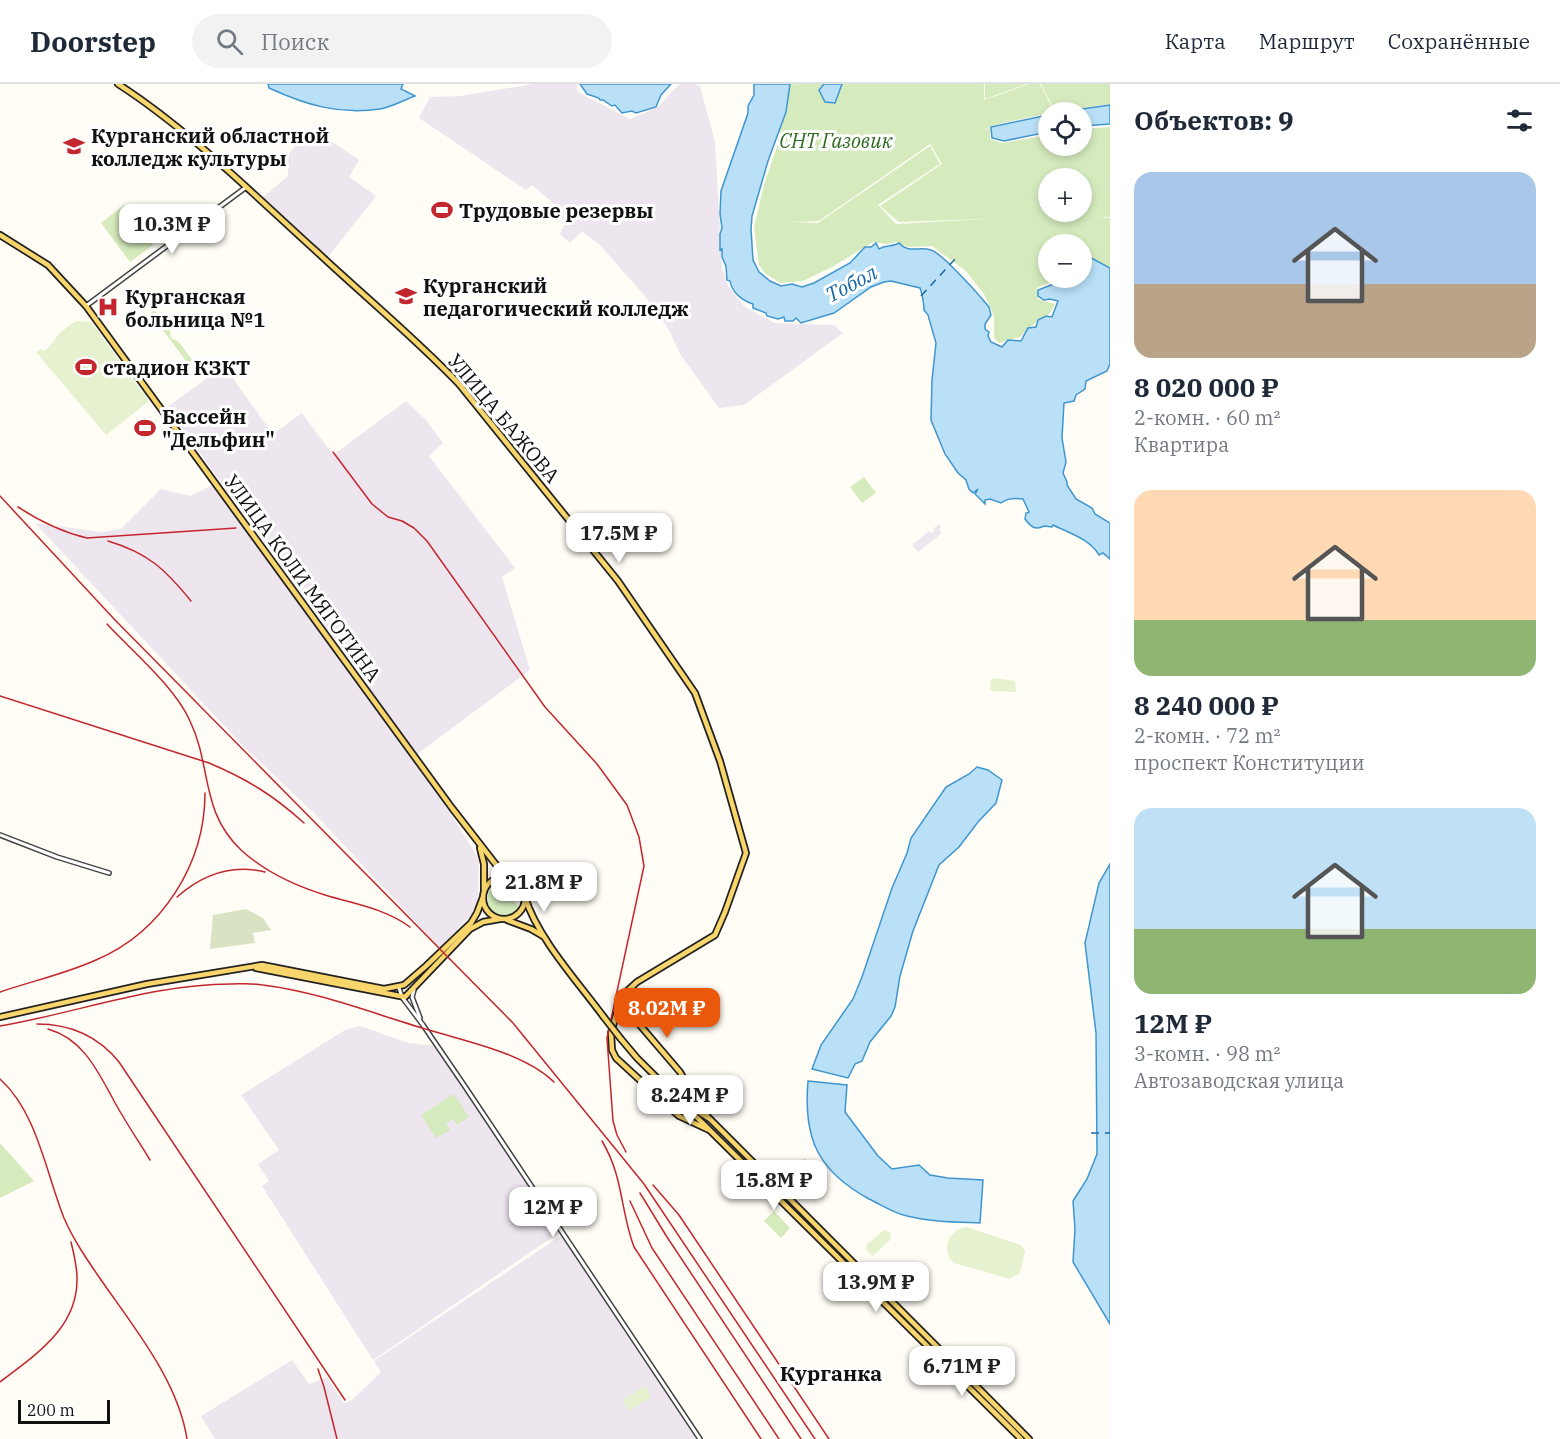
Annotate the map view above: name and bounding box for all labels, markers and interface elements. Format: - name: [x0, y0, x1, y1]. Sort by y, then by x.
- search box: [192, 14, 612, 68]
- text: Doorstep: [30, 23, 156, 60]
- icon: search: [213, 25, 246, 58]
- text: Поиск: [261, 27, 329, 56]
- text: Карта: [1165, 27, 1226, 55]
- text: Маршрут: [1259, 27, 1355, 55]
- text: Сохранённые: [1388, 27, 1530, 55]
- map controls: [1038, 102, 1092, 288]
- button: locate: [1038, 102, 1092, 156]
- text: Объектов: 9: [1134, 103, 1294, 137]
- icon: filters: [1503, 104, 1536, 137]
- place label: Курганский областной колледж культуры: [91, 122, 329, 172]
- park label: СНТ Газовик: [779, 127, 893, 154]
- school or university icon: Курганский областной колледж культуры: [62, 134, 86, 158]
- button: +: [1038, 168, 1092, 222]
- place label: Трудовые резервы: [459, 197, 653, 224]
- sports icon: Трудовые резервы: [430, 198, 454, 222]
- pin: 10.3M ₽: [117, 204, 227, 255]
- text: 10.3M ₽: [133, 210, 211, 237]
- icon: home: [1281, 211, 1389, 319]
- button: −: [1038, 234, 1092, 288]
- water label: Тобол: [820, 258, 882, 308]
- place label: Курганский педагогический колледж: [423, 272, 689, 322]
- place label: Курганская больница №1: [125, 283, 265, 333]
- school or university icon: Курганский педагогический колледж: [394, 284, 418, 308]
- hospital icon: Курганская больница №1: [96, 295, 120, 319]
- street label: УЛИЦА БАЖОВА: [442, 348, 566, 489]
- place label: стадион КЗКТ: [103, 354, 250, 381]
- sports icon: стадион КЗКТ: [74, 355, 98, 379]
- text: 8 020 000 ₽: [1134, 370, 1279, 404]
- place label: Бассейн "Дельфин": [162, 403, 275, 453]
- text: 2-комн. · 60 m²: [1134, 404, 1281, 431]
- sports icon: Бассейн "Дельфин": [133, 416, 157, 440]
- text: Квартира: [1134, 431, 1229, 458]
- street label: УЛИЦА КОЛИ МЯГОТИНА: [219, 469, 388, 687]
- pin: 17.5M ₽: [564, 513, 674, 564]
- text: 17.5M ₽: [580, 519, 658, 546]
- icon: home: [1281, 529, 1389, 637]
- text: 8 240 000 ₽: [1134, 688, 1279, 722]
- text: 2-комн. · 72 m²: [1134, 722, 1281, 749]
- text: проспект Конституции: [1134, 749, 1365, 776]
- icon: home: [1281, 847, 1389, 955]
- pin: 21.8M ₽: [489, 862, 599, 913]
- text: 21.8M ₽: [505, 868, 583, 895]
- pin: 8.02M ₽: [612, 988, 722, 1039]
- text: 8.02M ₽: [628, 994, 706, 1021]
- text: 12M ₽: [1134, 1006, 1212, 1040]
- text: 3-комн. · 98 m²: [1134, 1040, 1281, 1067]
- text: Автозаводская улица: [1134, 1067, 1344, 1094]
- pin: 8.24M ₽: [635, 1075, 745, 1126]
- text: 8.24M ₽: [651, 1081, 729, 1108]
- pin: 15.8M ₽: [719, 1160, 829, 1211]
- text: 15.8M ₽: [735, 1166, 813, 1193]
- pin: 12M ₽: [511, 1187, 595, 1238]
- text: 12M ₽: [523, 1193, 583, 1220]
- pin: 13.9M ₽: [821, 1262, 931, 1313]
- text: 13.9M ₽: [837, 1268, 915, 1295]
- pin: 6.71M ₽: [907, 1346, 1017, 1397]
- text: 6.71M ₽: [923, 1352, 1001, 1379]
- district label: Курганка: [780, 1359, 882, 1387]
- scale bar: [18, 1397, 110, 1424]
- text: 200 m: [27, 1400, 75, 1420]

